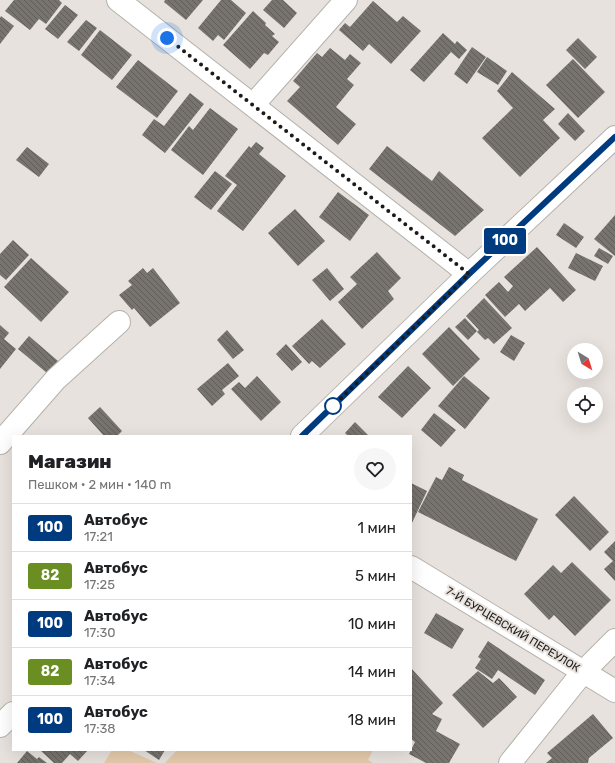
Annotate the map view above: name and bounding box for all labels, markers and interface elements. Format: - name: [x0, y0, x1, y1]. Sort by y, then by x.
- your location: [157, 28, 177, 48]
- line badge: 100: [482, 228, 528, 254]
- text: 100: [492, 232, 518, 249]
- north arrow: [567, 343, 603, 379]
- map controls: [567, 343, 603, 423]
- button: locate: [567, 387, 603, 423]
- unlabelled marker: [324, 397, 342, 415]
- button: heart: [354, 448, 396, 490]
- text: Магазин: [28, 450, 112, 473]
- text: Пешком · 2 мин · 140 m: [28, 477, 171, 492]
- text: Автобус: [84, 511, 148, 529]
- text: 100: [37, 519, 63, 536]
- text: 1 мин: [357, 519, 396, 537]
- text: 17:21: [84, 529, 113, 544]
- text: Автобус: [84, 559, 148, 577]
- text: 82: [41, 567, 59, 584]
- text: 5 мин: [355, 567, 396, 585]
- text: 17:25: [84, 577, 115, 592]
- street label: 7-Й БУРЦЕВСКИЙ ПЕРЕУЛОК: [443, 584, 582, 675]
- text: Автобус: [84, 607, 148, 625]
- text: 100: [37, 615, 63, 632]
- text: 10 мин: [348, 615, 396, 633]
- text: 17:30: [84, 625, 116, 640]
- text: Автобус: [84, 655, 148, 673]
- text: 82: [41, 663, 59, 680]
- text: 14 мин: [348, 663, 396, 681]
- text: 17:34: [84, 673, 115, 688]
- text: Автобус: [84, 703, 148, 721]
- text: 100: [37, 711, 63, 728]
- text: 18 мин: [348, 711, 396, 729]
- text: 17:38: [84, 721, 116, 736]

